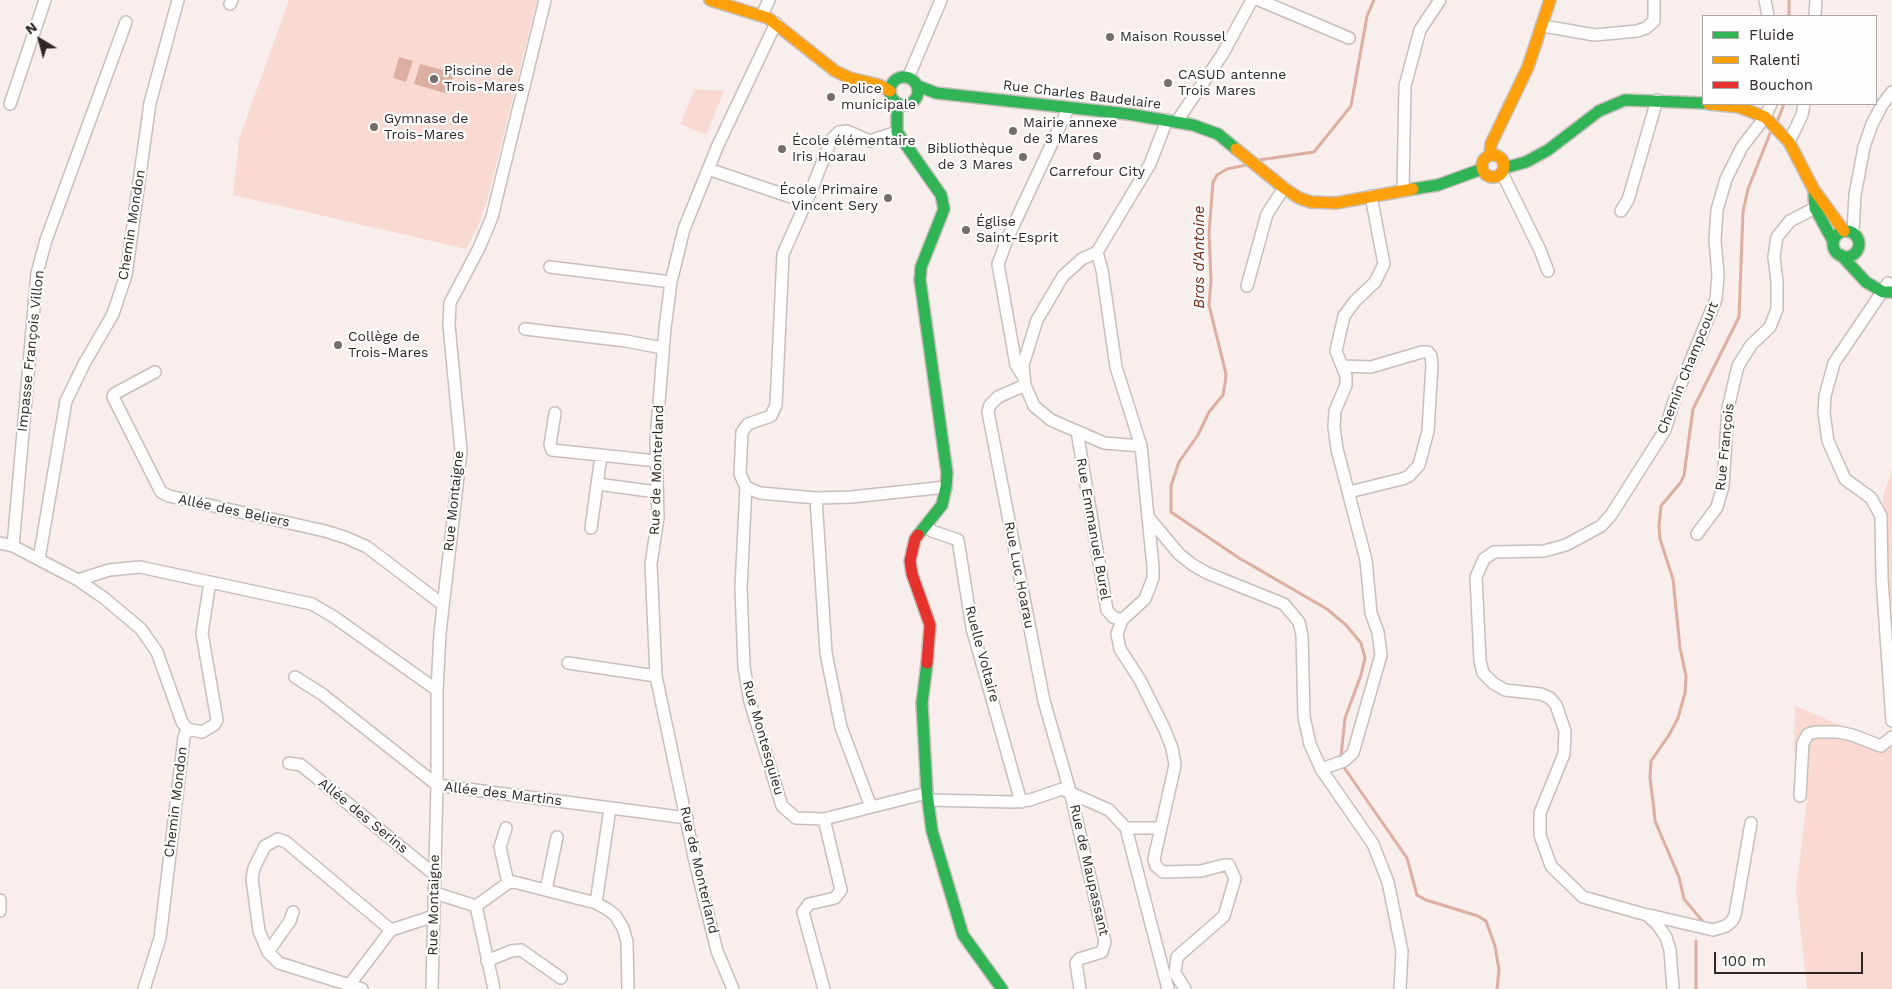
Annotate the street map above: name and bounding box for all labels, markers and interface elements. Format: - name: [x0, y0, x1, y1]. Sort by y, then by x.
- north arrow: [15, 15, 65, 65]
- legend: [1702, 15, 1877, 105]
- text: N: [22, 19, 40, 38]
- text: Fluide: [1749, 26, 1794, 44]
- place label: Maison Roussel: [1120, 29, 1226, 45]
- marker: Maison Roussel: [1104, 31, 1116, 43]
- text: Ralenti: [1749, 51, 1800, 69]
- place label: Piscine de Trois-Mares: [444, 63, 524, 95]
- place label: CASUD antenne Trois Mares: [1178, 67, 1286, 100]
- marker: Piscine de Trois-Mares: [428, 73, 440, 85]
- text: Bouchon: [1749, 76, 1813, 94]
- street label: Rue Charles Baudelaire: [1002, 77, 1162, 113]
- marker: CASUD antenne Trois Mares: [1162, 77, 1174, 89]
- place label: Police municipale: [841, 81, 916, 114]
- marker: Police municipale: [825, 91, 837, 103]
- place label: Gymnase de Trois-Mares: [384, 111, 468, 144]
- place label: Mairie annexe de 3 Mares: [1023, 115, 1117, 148]
- marker: Gymnase de Trois-Mares: [368, 121, 380, 133]
- marker: Mairie annexe de 3 Mares: [1007, 125, 1019, 137]
- place label: École élémentaire Iris Hoarau: [792, 133, 916, 166]
- place label: Bibliothèque de 3 Mares: [927, 141, 1013, 174]
- marker: École élémentaire Iris Hoarau: [776, 143, 788, 155]
- marker: Carrefour City: [1091, 150, 1103, 162]
- marker: Bibliothèque de 3 Mares: [1017, 151, 1029, 163]
- place label: Carrefour City: [1049, 164, 1145, 180]
- street label: Chemin Mondon: [115, 169, 149, 281]
- place label: École Primaire Vincent Sery: [779, 182, 878, 214]
- marker: École Primaire Vincent Sery: [882, 192, 894, 204]
- water label: Bras d'Antoine: [1191, 205, 1209, 309]
- place label: Église Saint-Esprit: [976, 214, 1058, 246]
- marker: Église Saint-Esprit: [960, 224, 972, 236]
- street label: Impasse François Villon: [14, 269, 48, 433]
- street label: Chemin Champcourt: [1654, 299, 1722, 437]
- place label: Collège de Trois-Mares: [348, 329, 428, 362]
- marker: Collège de Trois-Mares: [332, 339, 344, 351]
- street label: Rue François: [1712, 402, 1738, 492]
- street label: Rue de Monterland: [646, 405, 668, 535]
- street label: Rue Montaigne: [440, 450, 468, 552]
- street label: Rue Emmanuel Burel: [1072, 457, 1114, 601]
- street label: Allée des Beliers: [177, 491, 291, 531]
- street label: Rue Luc Hoarau: [1000, 520, 1038, 630]
- street label: Ruelle Voltaire: [961, 604, 1003, 704]
- street label: Rue Montesquieu: [739, 679, 787, 797]
- street label: Chemin Mondon: [161, 746, 191, 858]
- street label: Allée des Serins: [315, 775, 411, 857]
- street label: Allée des Martins: [443, 778, 563, 810]
- street label: Rue de Maupassant: [1066, 803, 1112, 937]
- street label: Rue de Monterland: [676, 805, 722, 935]
- street label: Rue Montaigne: [425, 854, 443, 956]
- scale bar: [1717, 942, 1866, 974]
- text: 100 m: [1722, 952, 1766, 970]

